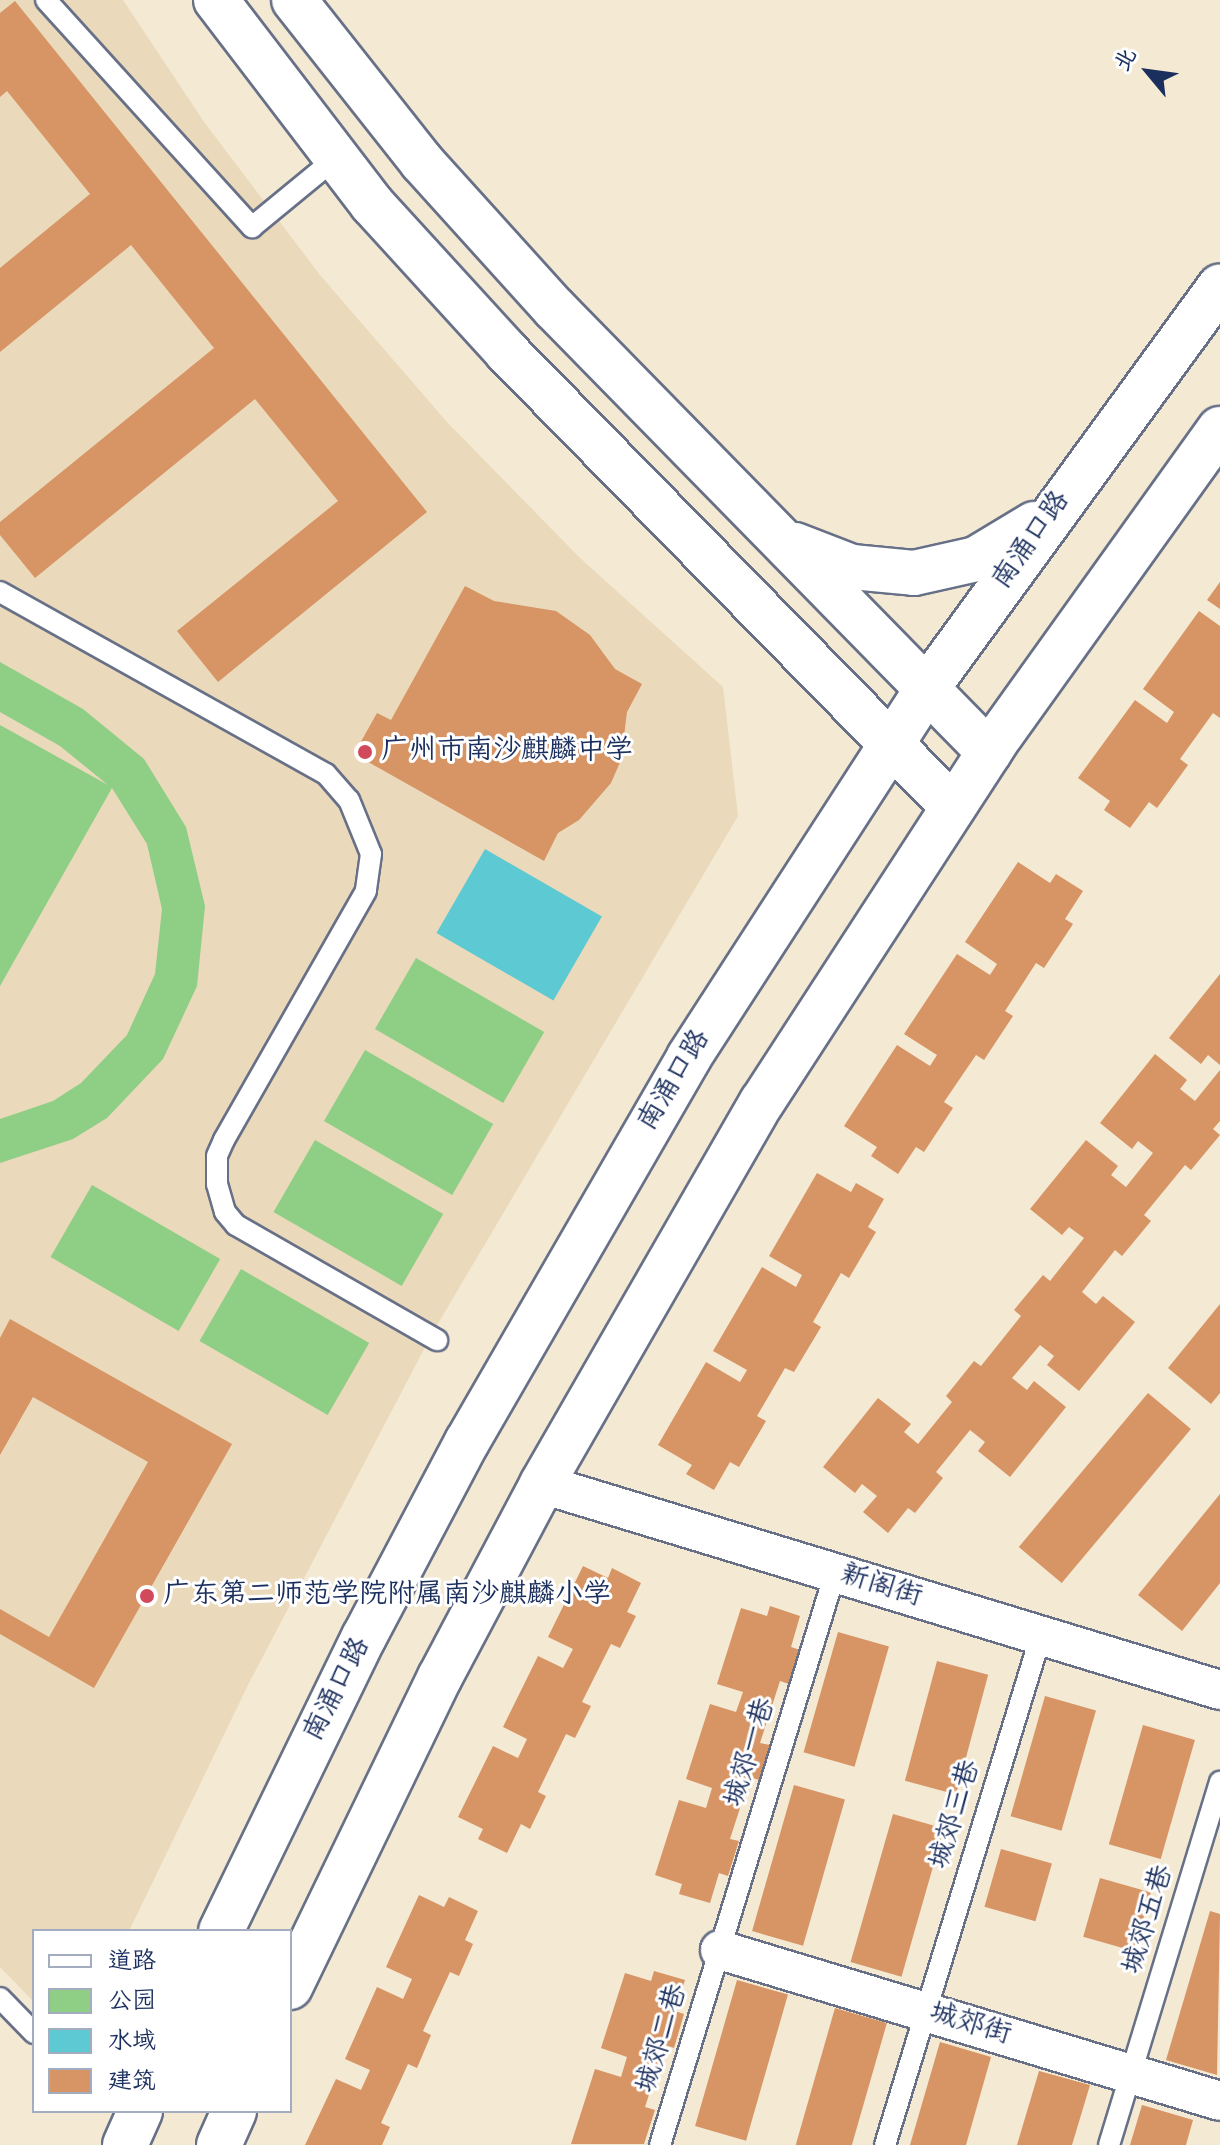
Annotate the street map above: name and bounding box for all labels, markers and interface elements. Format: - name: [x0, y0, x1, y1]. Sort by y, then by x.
- north arrow: [1108, 32, 1188, 112]
- text: 北: [1108, 43, 1146, 78]
- street label: 南涌口路: [986, 485, 1078, 597]
- place label: 广州市南沙麒麟中学: [381, 735, 633, 769]
- marker: 广州市南沙麒麟中学: [356, 743, 374, 761]
- street label: 南涌口路: [632, 1024, 718, 1138]
- street label: 新阁街: [836, 1559, 926, 1615]
- place label: 广东第二师范学院附属南沙麒麟小学: [163, 1579, 611, 1613]
- marker: 广东第二师范学院附属南沙麒麟小学: [138, 1587, 156, 1605]
- street label: 南涌口路: [298, 1632, 378, 1748]
- street label: 城郊一巷: [719, 1695, 783, 1811]
- street label: 城郊三巷: [924, 1757, 988, 1873]
- street label: 城郊五巷: [1117, 1862, 1181, 1978]
- legend: [32, 1929, 292, 2113]
- text: 道路: [108, 1945, 156, 1980]
- street label: 城郊二巷: [631, 1981, 695, 2097]
- text: 公园: [108, 1985, 156, 2020]
- street label: 城郊街: [925, 1997, 1015, 2053]
- text: 水域: [108, 2025, 156, 2060]
- text: 建筑: [108, 2065, 156, 2100]

